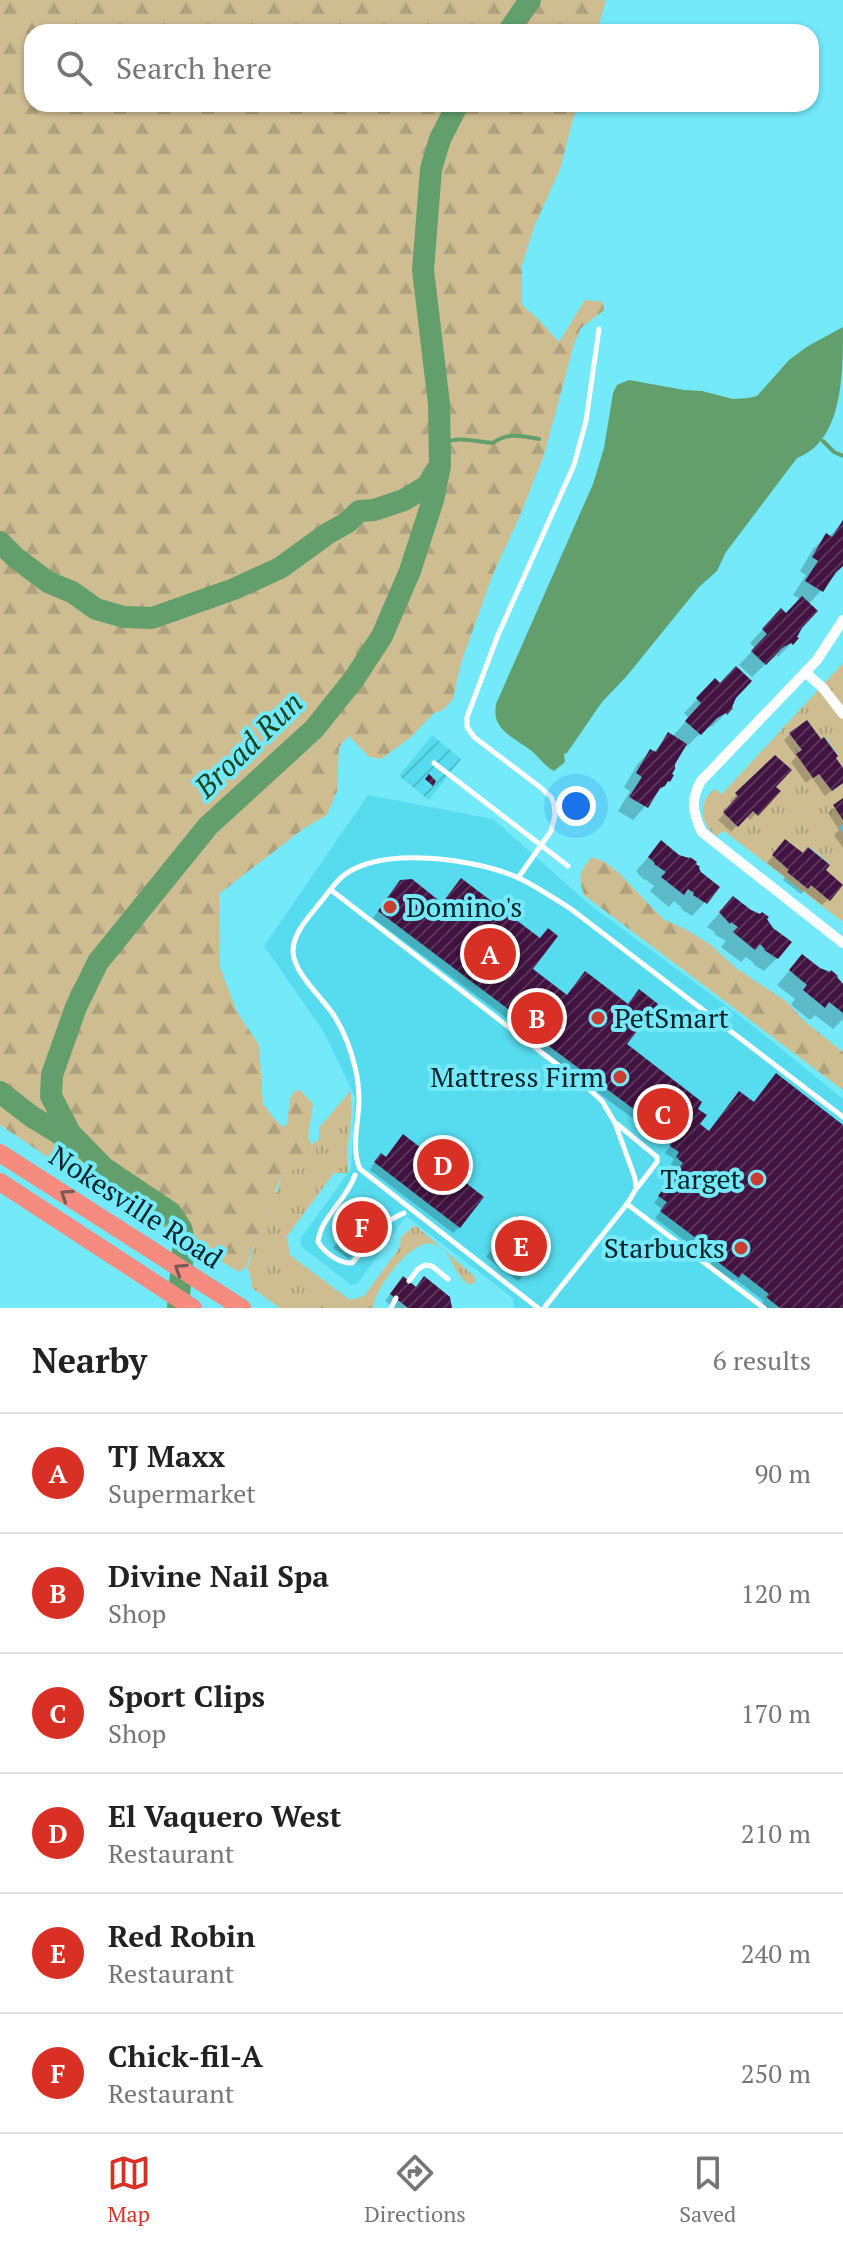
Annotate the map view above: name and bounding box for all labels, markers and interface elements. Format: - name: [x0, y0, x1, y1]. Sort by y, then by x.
- search box: [24, 24, 819, 112]
- icon: search: [52, 46, 96, 90]
- text: Search here: [116, 48, 272, 88]
- water label: Broad Run: [185, 683, 311, 807]
- your location: [556, 786, 596, 826]
- place label: Domino's: [406, 888, 522, 925]
- marker: Domino's: [381, 898, 399, 916]
- pin: A: [464, 924, 516, 984]
- pin: B: [511, 988, 563, 1048]
- place label: PetSmart: [614, 999, 729, 1036]
- marker: PetSmart: [589, 1009, 607, 1027]
- place label: Mattress Firm: [430, 1058, 604, 1095]
- marker: Mattress Firm: [611, 1068, 629, 1086]
- pin: C: [637, 1084, 689, 1144]
- pin: D: [417, 1135, 469, 1195]
- street label: Nokesville Road: [43, 1137, 230, 1276]
- place label: Target: [660, 1160, 742, 1197]
- marker: Target: [748, 1170, 766, 1188]
- one-way arrow: [60, 1189, 74, 1204]
- pin: F: [336, 1197, 388, 1257]
- pin: E: [495, 1216, 547, 1276]
- place label: Starbucks: [604, 1229, 725, 1266]
- marker: Starbucks: [732, 1239, 750, 1257]
- one-way arrow: [175, 1263, 189, 1278]
- text: Nearby: [32, 1338, 147, 1383]
- text: 6 results: [713, 1343, 811, 1377]
- text: TJ Maxx: [108, 1436, 225, 1476]
- text: A: [49, 1456, 67, 1490]
- text: 90 m: [755, 1456, 811, 1490]
- text: Supermarket: [108, 1476, 256, 1510]
- text: Divine Nail Spa: [108, 1556, 329, 1596]
- text: B: [50, 1576, 66, 1610]
- text: 120 m: [741, 1576, 811, 1610]
- text: Shop: [108, 1596, 166, 1630]
- text: Sport Clips: [108, 1676, 265, 1716]
- text: C: [50, 1696, 66, 1730]
- text: 170 m: [741, 1696, 811, 1730]
- text: Shop: [108, 1716, 166, 1750]
- text: El Vaquero West: [108, 1796, 341, 1836]
- text: D: [48, 1816, 68, 1850]
- text: 210 m: [741, 1816, 811, 1850]
- text: Restaurant: [108, 1836, 234, 1870]
- text: Red Robin: [108, 1916, 255, 1956]
- text: E: [50, 1936, 66, 1970]
- text: 240 m: [741, 1936, 811, 1970]
- text: Restaurant: [108, 1956, 234, 1990]
- text: Chick-fil-A: [108, 2036, 263, 2076]
- text: F: [51, 2056, 65, 2090]
- text: 250 m: [741, 2056, 811, 2090]
- text: Restaurant: [108, 2076, 234, 2110]
- tab: Map: [107, 2151, 151, 2228]
- tab: Directions: [364, 2151, 466, 2228]
- tab: Saved: [679, 2151, 736, 2228]

